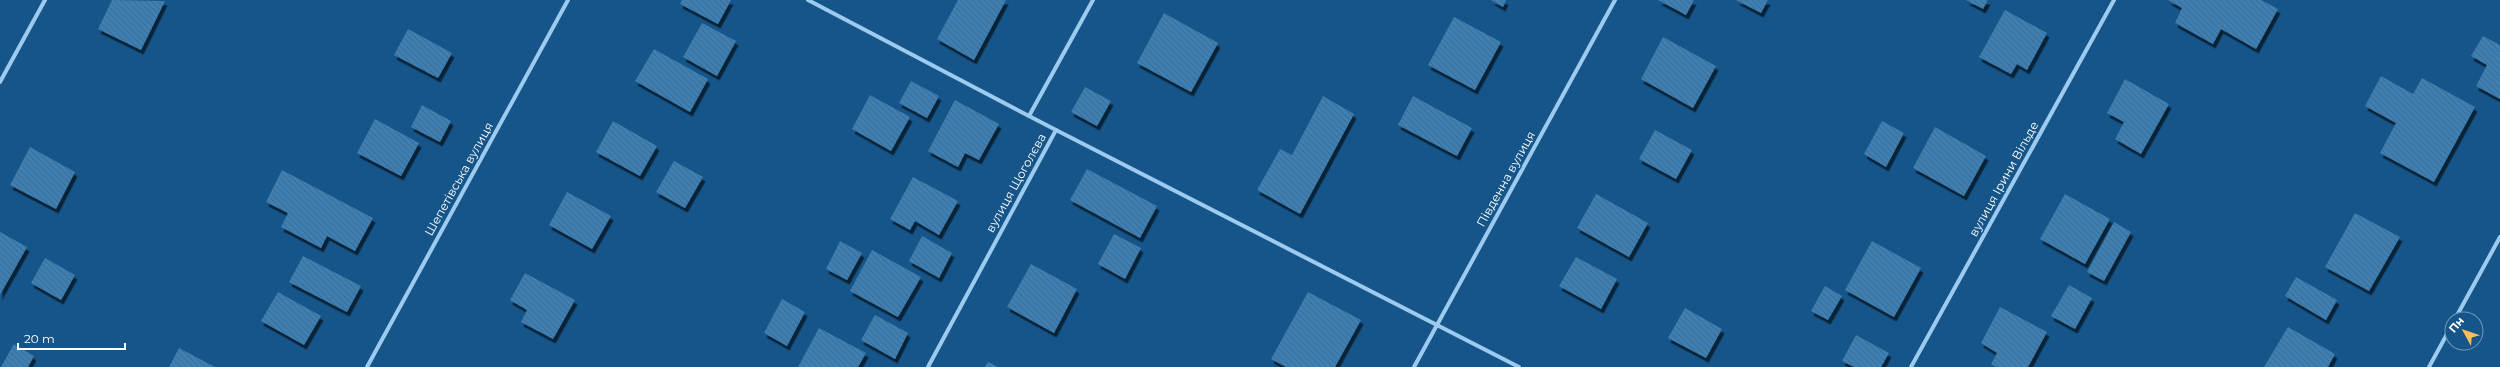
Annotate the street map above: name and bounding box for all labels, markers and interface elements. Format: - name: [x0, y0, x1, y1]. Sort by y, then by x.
- street label: вулиця Ірини Вільде: [1966, 118, 2042, 239]
- street label: Шепетівська вулиця: [421, 119, 496, 238]
- street label: Південна вулиця: [1473, 128, 1538, 229]
- street label: вулиця Щоголєва: [982, 131, 1049, 235]
- north arrow: [2444, 311, 2484, 351]
- text: Пн: [2446, 314, 2467, 335]
- scale bar: [18, 325, 125, 351]
- text: 20 m: [24, 331, 55, 346]

